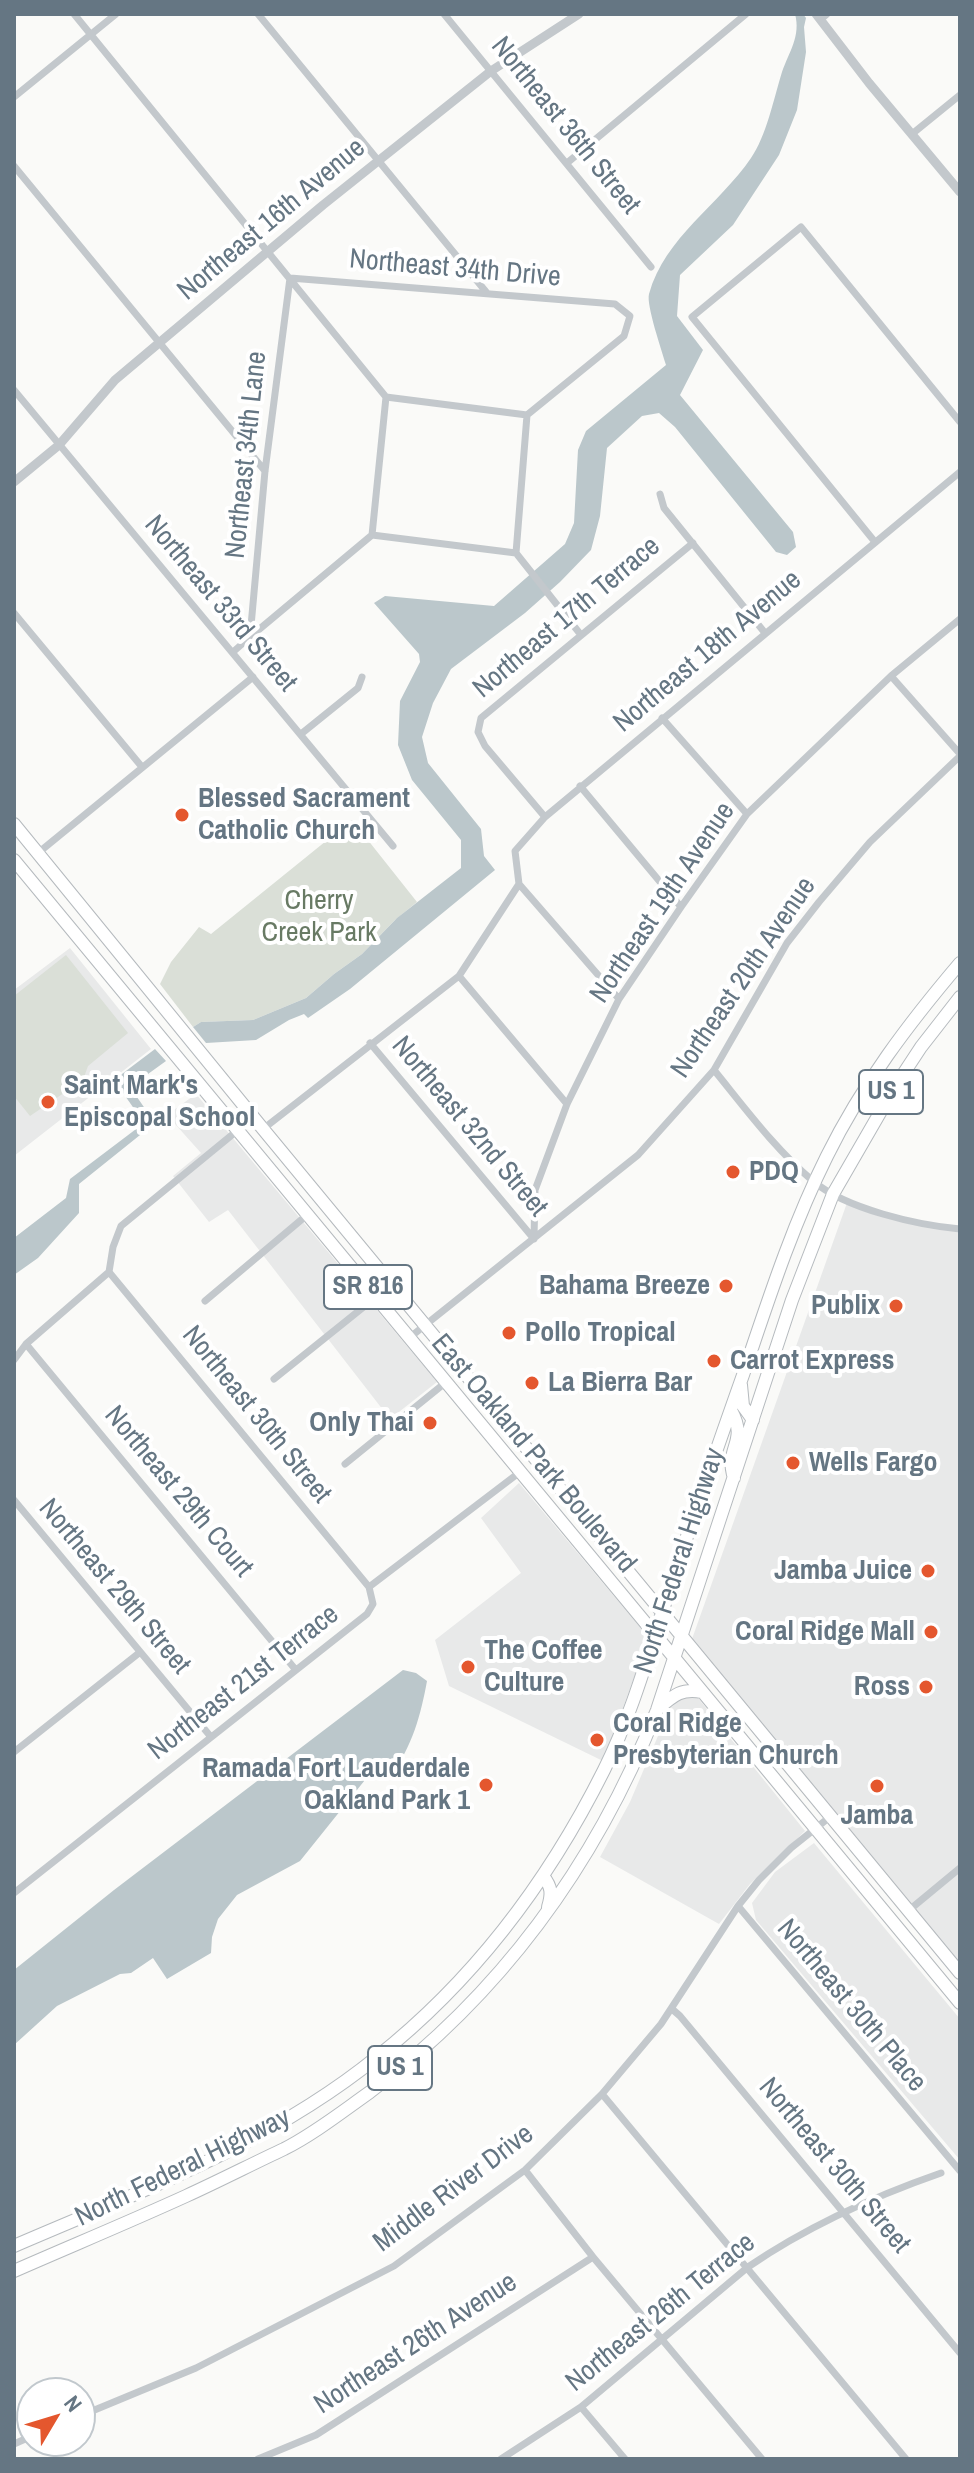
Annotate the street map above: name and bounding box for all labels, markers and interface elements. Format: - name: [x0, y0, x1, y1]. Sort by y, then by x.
- street label: Northeast 36th Street: [483, 31, 647, 221]
- street label: Northeast 16th Avenue: [171, 132, 373, 308]
- street label: Northeast 34th Drive: [348, 243, 562, 295]
- street label: Northeast 34th Lane: [219, 350, 275, 560]
- street label: Northeast 33rd Street: [137, 509, 303, 699]
- street label: Northeast 17th Terrace: [467, 530, 667, 706]
- street label: Northeast 18th Avenue: [607, 564, 809, 740]
- place label: Blessed Sacrament Catholic Church: [198, 782, 410, 848]
- street label: Northeast 19th Avenue: [584, 796, 742, 1010]
- marker: Blessed Sacrament Catholic Church: [173, 806, 191, 824]
- street label: Northeast 20th Avenue: [665, 871, 823, 1085]
- park label: Cherry Creek Park: [262, 884, 376, 950]
- street label: Northeast 32nd Street: [384, 1030, 554, 1224]
- place label: Saint Mark's Episcopal School: [64, 1069, 255, 1135]
- road number: US 1: [859, 1070, 923, 1114]
- marker: Saint Mark's Episcopal School: [39, 1093, 57, 1111]
- place label: PDQ: [749, 1155, 799, 1189]
- marker: PDQ: [724, 1163, 742, 1181]
- road number: SR 816: [324, 1265, 412, 1309]
- place label: Bahama Breeze: [539, 1269, 710, 1303]
- marker: Bahama Breeze: [717, 1277, 735, 1295]
- place label: Publix: [811, 1289, 880, 1323]
- marker: Publix: [887, 1297, 905, 1315]
- place label: Pollo Tropical: [525, 1316, 676, 1350]
- street label: Northeast 30th Street: [174, 1320, 338, 1510]
- marker: Pollo Tropical: [500, 1324, 518, 1342]
- street label: East Oakland Park Boulevard: [423, 1328, 643, 1580]
- place label: Carrot Express: [730, 1344, 895, 1378]
- marker: Carrot Express: [705, 1352, 723, 1370]
- place label: La Bierra Bar: [548, 1366, 692, 1400]
- marker: La Bierra Bar: [523, 1374, 541, 1392]
- street label: Northeast 29th Court: [97, 1400, 259, 1584]
- place label: Only Thai: [309, 1406, 414, 1440]
- marker: Only Thai: [421, 1414, 439, 1432]
- street label: North Federal Highway: [628, 1444, 732, 1678]
- place label: Wells Fargo: [809, 1446, 938, 1480]
- marker: Wells Fargo: [784, 1454, 802, 1472]
- street label: Northeast 29th Street: [31, 1493, 197, 1681]
- place label: Jamba Juice: [774, 1554, 912, 1588]
- marker: Jamba Juice: [919, 1562, 937, 1580]
- street label: Northeast 21st Terrace: [142, 1598, 346, 1768]
- place label: Coral Ridge Mall: [735, 1615, 915, 1649]
- marker: Coral Ridge Mall: [922, 1623, 940, 1641]
- place label: The Coffee Culture: [484, 1634, 603, 1700]
- marker: The Coffee Culture: [459, 1658, 477, 1676]
- place label: Ross: [854, 1670, 910, 1704]
- marker: Ross: [917, 1678, 935, 1696]
- place label: Coral Ridge Presbyterian Church: [613, 1707, 839, 1773]
- marker: Coral Ridge Presbyterian Church: [588, 1731, 606, 1749]
- place label: Ramada Fort Lauderdale Oakland Park 1: [202, 1752, 470, 1818]
- marker: Ramada Fort Lauderdale Oakland Park 1: [477, 1776, 495, 1794]
- marker: Jamba: [868, 1777, 886, 1795]
- place label: Jamba: [841, 1799, 913, 1833]
- street label: Northeast 30th Place: [769, 1913, 933, 2099]
- road number: US 1: [368, 2046, 432, 2090]
- street label: Northeast 30th Street: [751, 2072, 917, 2260]
- street label: North Federal Highway: [70, 2101, 296, 2235]
- street label: Middle River Drive: [367, 2118, 541, 2260]
- street label: Northeast 26th Terrace: [560, 2226, 762, 2400]
- street label: Northeast 26th Avenue: [309, 2266, 523, 2422]
- north arrow: [16, 2377, 96, 2457]
- text: N: [58, 2389, 89, 2418]

